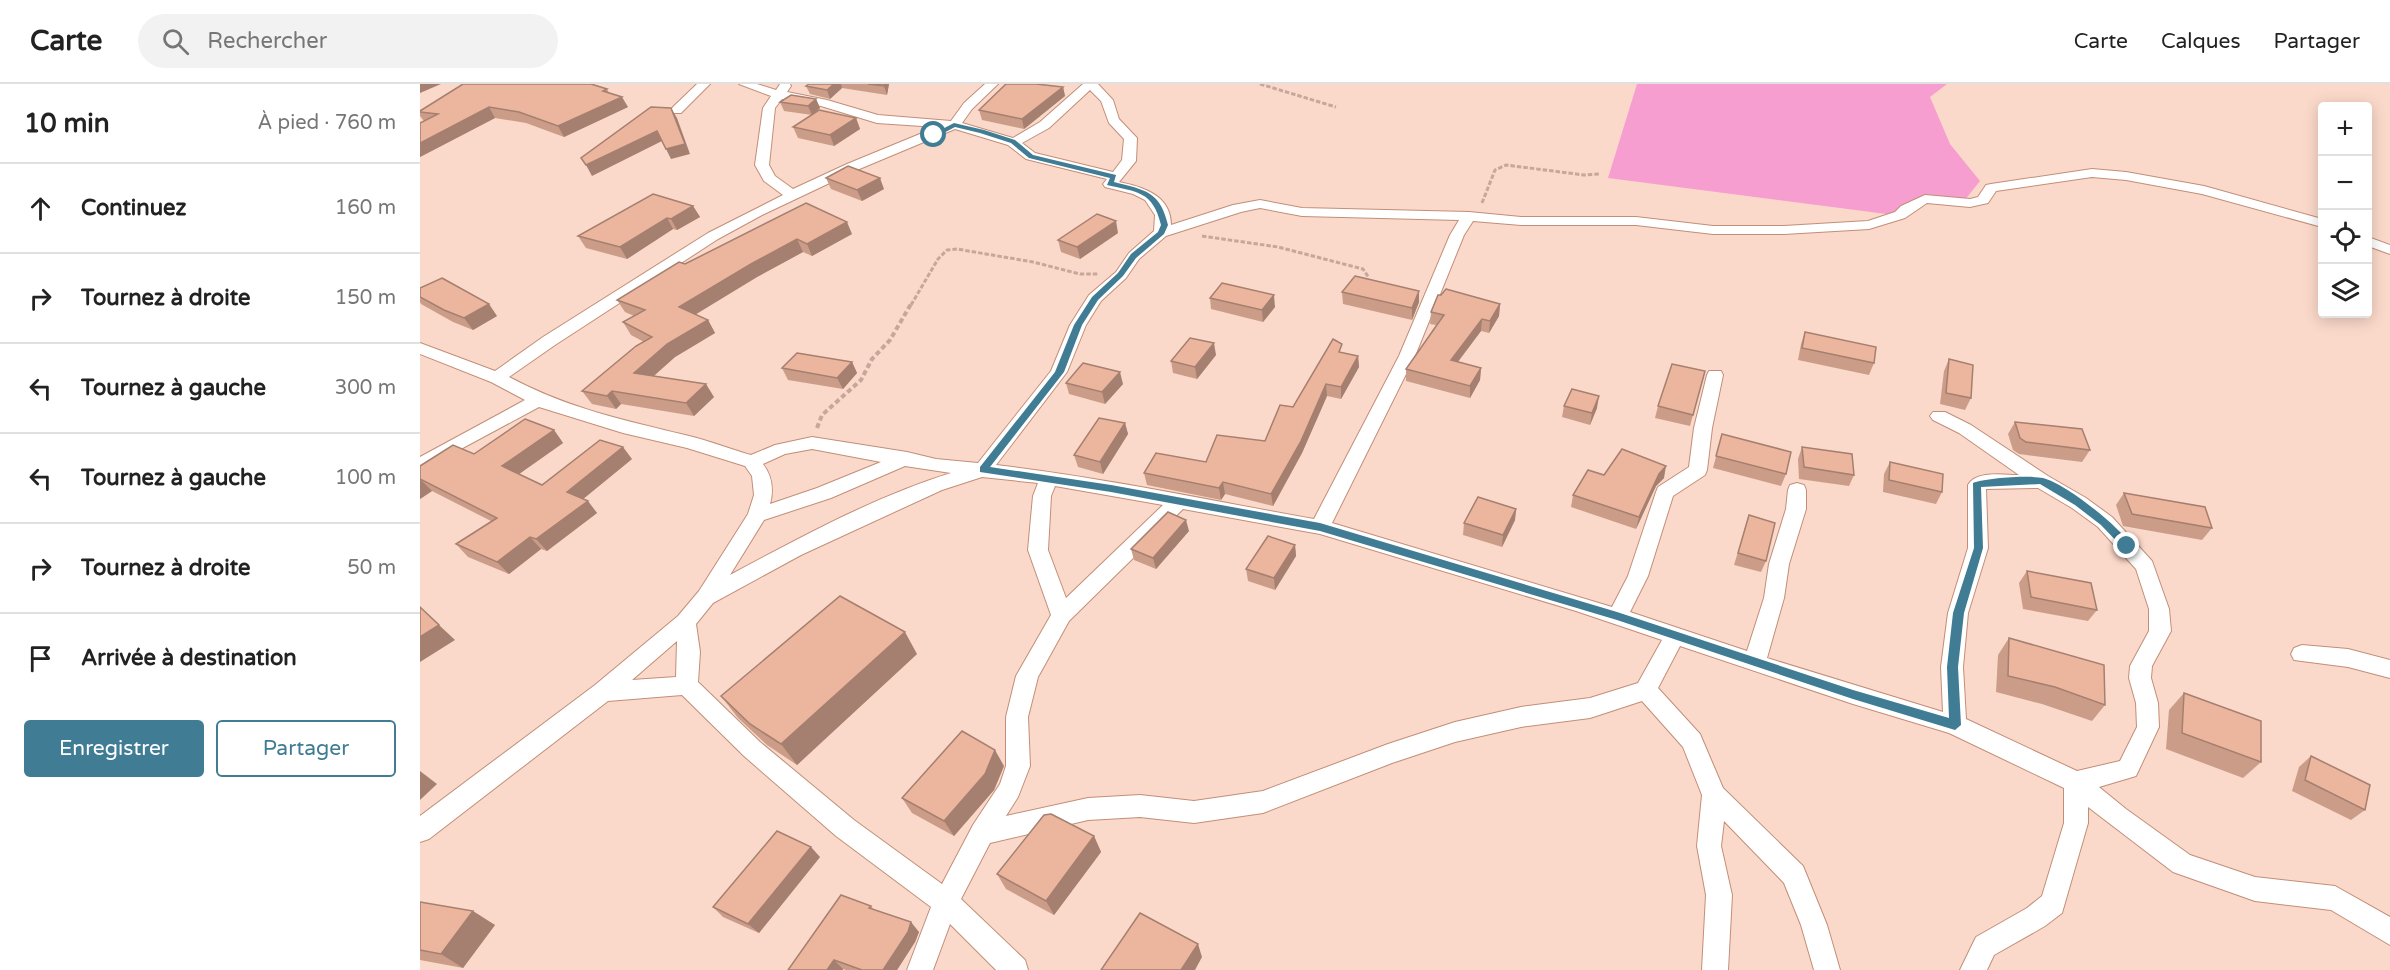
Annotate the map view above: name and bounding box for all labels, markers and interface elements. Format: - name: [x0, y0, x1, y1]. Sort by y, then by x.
- search box: [138, 14, 558, 68]
- text: Carte: [30, 24, 102, 58]
- icon: search: [159, 25, 192, 58]
- text: Rechercher: [207, 28, 327, 54]
- text: Carte: [2074, 29, 2128, 54]
- text: Calques: [2161, 29, 2241, 54]
- text: Partager: [2274, 29, 2360, 54]
- map controls: [2318, 102, 2372, 318]
- button: +: [2318, 102, 2372, 156]
- text: 10 min: [24, 108, 110, 139]
- text: À pied · 760 m: [258, 111, 396, 135]
- route start: [920, 121, 946, 147]
- button: −: [2318, 156, 2372, 210]
- icon: ahead: [24, 192, 57, 225]
- text: Continuez: [81, 195, 186, 221]
- text: 160 m: [335, 196, 396, 220]
- button: locate: [2318, 210, 2372, 264]
- button: layers: [2318, 264, 2372, 318]
- icon: right: [24, 282, 57, 315]
- text: Tournez à droite: [81, 285, 250, 311]
- text: 150 m: [335, 286, 396, 310]
- icon: left: [24, 372, 57, 405]
- text: Tournez à gauche: [81, 375, 266, 401]
- text: 300 m: [335, 376, 396, 400]
- icon: left: [24, 462, 57, 495]
- text: Tournez à gauche: [81, 465, 266, 491]
- text: 100 m: [335, 466, 396, 490]
- route end: [2113, 532, 2139, 558]
- icon: right: [24, 552, 57, 585]
- text: Tournez à droite: [81, 555, 250, 581]
- text: 50 m: [347, 556, 396, 580]
- icon: arrive: [24, 642, 57, 675]
- text: Arrivée à destination: [81, 645, 297, 671]
- button: Enregistrer: [24, 720, 204, 777]
- button: Partager: [216, 720, 396, 777]

